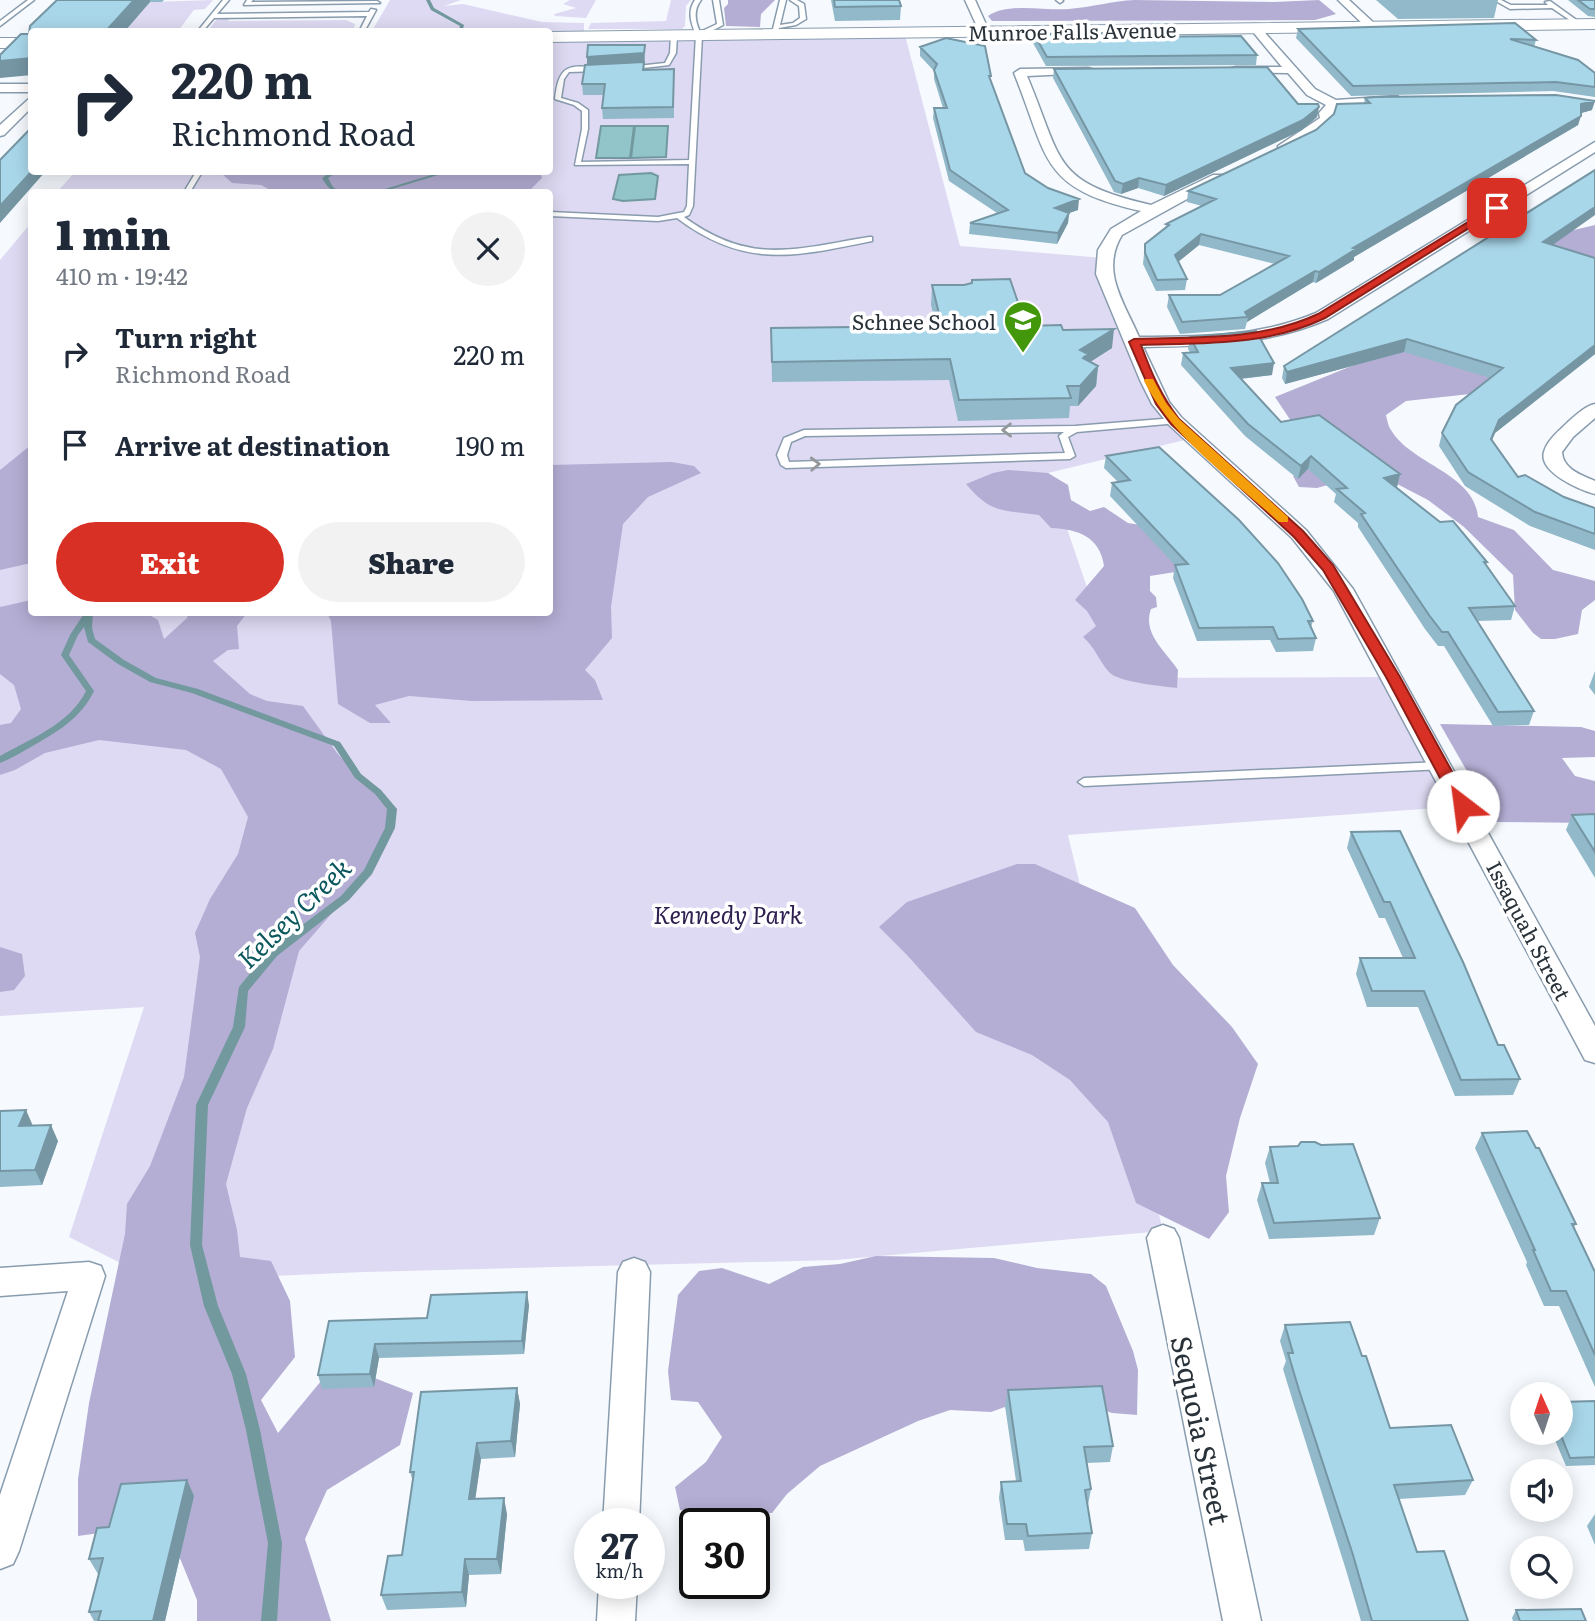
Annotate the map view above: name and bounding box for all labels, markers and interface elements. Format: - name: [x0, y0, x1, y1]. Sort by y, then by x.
- street label: Munroe Falls Avenue: [967, 13, 1177, 47]
- text: 220 m: [171, 41, 312, 114]
- icon: right: [56, 56, 147, 147]
- text: Richmond Road: [171, 108, 415, 156]
- pin: [1467, 178, 1527, 238]
- icon: arrive: [1478, 189, 1516, 227]
- text: 1 min: [56, 201, 171, 263]
- button: close: [451, 212, 525, 286]
- text: 410 m · 19:42: [56, 258, 188, 292]
- school or university icon: Schnee School: [1002, 299, 1044, 354]
- place label: Schnee School: [852, 305, 996, 336]
- text: Turn right: [115, 317, 257, 356]
- text: 220 m: [453, 334, 525, 373]
- icon: right: [56, 335, 94, 373]
- text: Richmond Road: [115, 356, 291, 390]
- one-way arrow: [1001, 423, 1012, 438]
- text: Arrive at destination: [115, 425, 390, 464]
- text: 190 m: [455, 425, 525, 464]
- icon: arrive: [56, 426, 94, 464]
- one-way arrow: [810, 457, 821, 472]
- button: Exit: [56, 522, 284, 602]
- button: Share: [298, 522, 525, 602]
- position arrow: [1426, 769, 1500, 843]
- water label: Kelsey Creek: [227, 847, 359, 976]
- street label: Issaquah Street: [1480, 855, 1580, 1006]
- park label: Kennedy Park: [653, 896, 803, 931]
- street label: Sequoia Street: [1161, 1332, 1243, 1529]
- north arrow: [1510, 1382, 1573, 1446]
- map controls: [1510, 1382, 1573, 1599]
- button: sound: [1510, 1459, 1573, 1522]
- speed limit sign: 30: [679, 1508, 770, 1599]
- text: 27: [601, 1518, 638, 1570]
- button: search: [1510, 1536, 1573, 1599]
- text: km/h: [596, 1557, 643, 1584]

